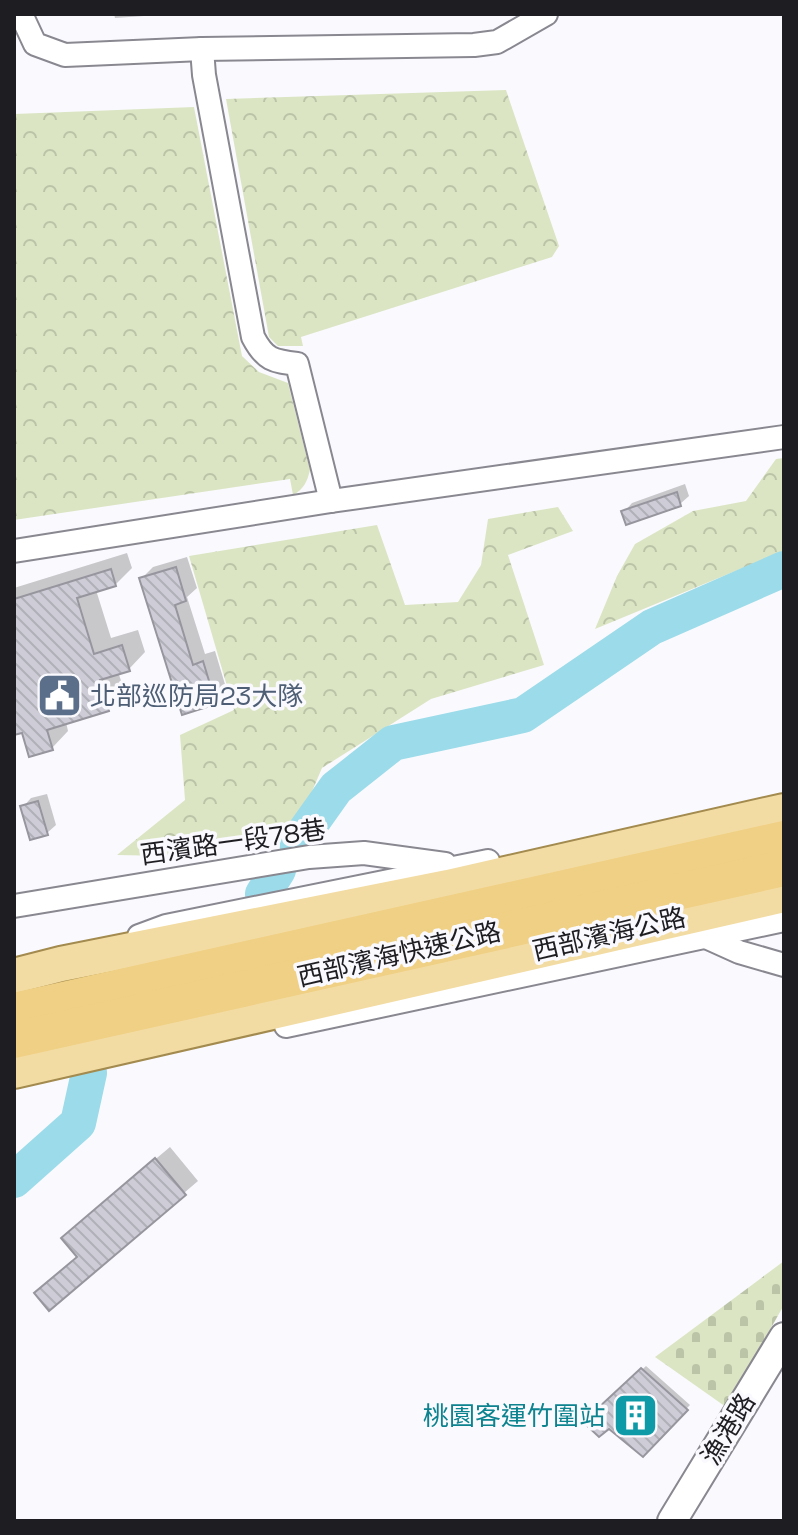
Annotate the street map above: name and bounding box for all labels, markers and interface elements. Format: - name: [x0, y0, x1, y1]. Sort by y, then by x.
- public building icon: 北部巡防局23大隊: [35, 672, 83, 720]
- place label: 北部巡防局23大隊: [90, 679, 303, 713]
- street label: 西濱路一段78巷: [138, 812, 328, 872]
- street label: 西部濱海公路: [529, 900, 689, 968]
- street label: 西部濱海快速公路: [294, 914, 504, 994]
- street label: 漁港路: [693, 1387, 763, 1471]
- building icon: 桃園客運竹圍站: [612, 1392, 660, 1440]
- place label: 桃園客運竹圍站: [423, 1399, 605, 1433]

